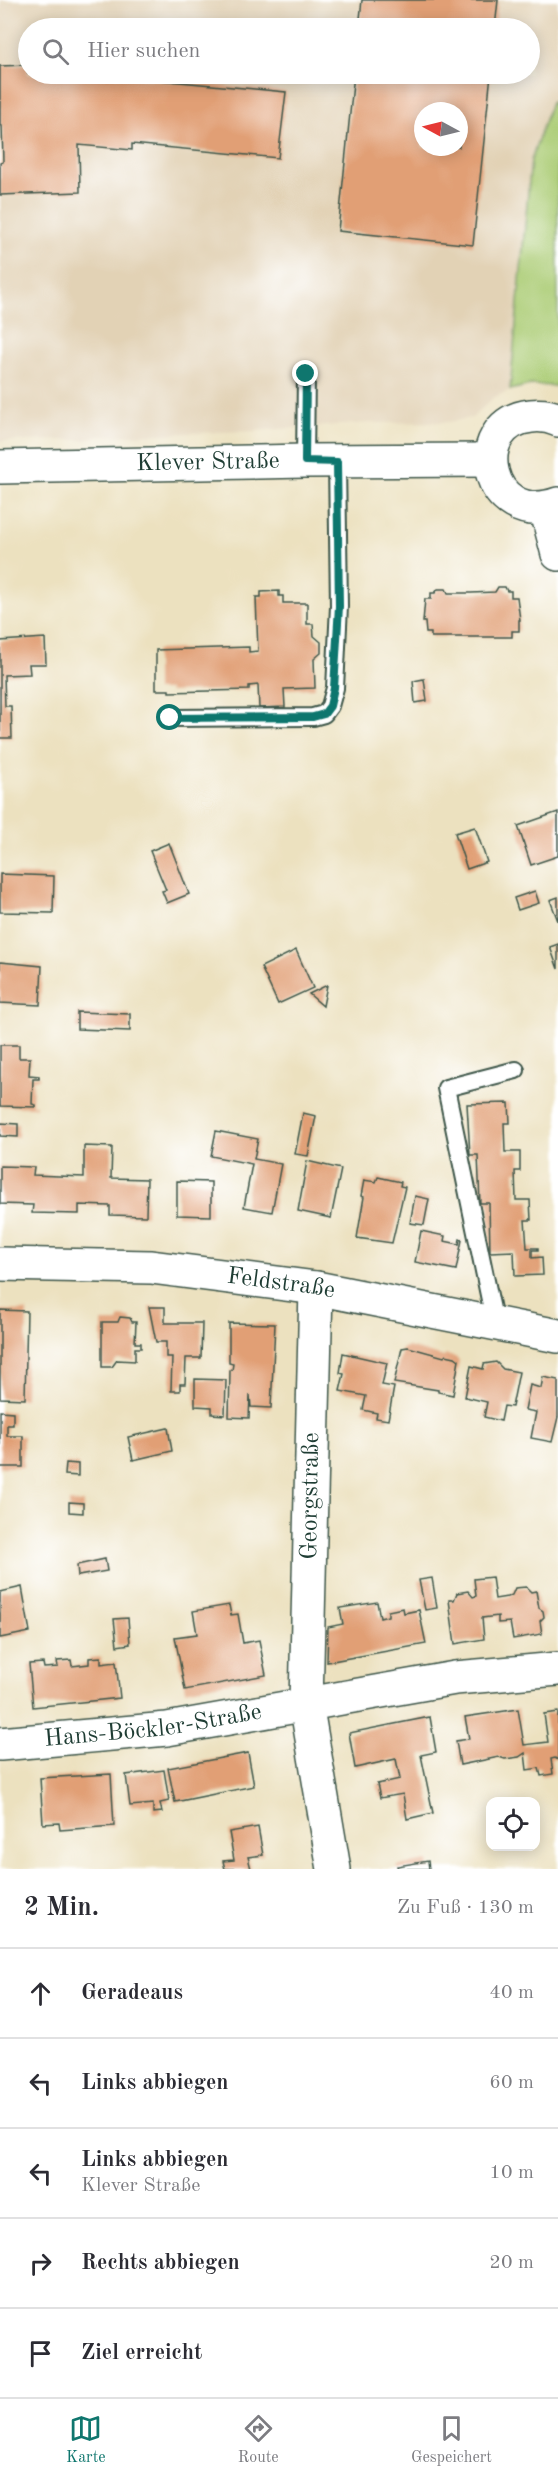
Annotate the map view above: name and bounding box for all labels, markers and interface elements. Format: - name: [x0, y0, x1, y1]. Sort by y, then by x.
- search box: [18, 18, 540, 84]
- icon: search: [39, 35, 72, 68]
- text: Hier suchen: [87, 40, 200, 62]
- north arrow: [414, 102, 468, 156]
- route end: [292, 360, 318, 386]
- street label: Klever Straße: [136, 449, 280, 476]
- route start: [156, 704, 182, 730]
- street label: Feldstraße: [225, 1265, 337, 1303]
- street label: Georgstraße: [298, 1432, 324, 1560]
- street label: Hans-Böckler-Straße: [43, 1700, 264, 1752]
- map controls: [486, 1797, 540, 1851]
- button: locate: [486, 1797, 540, 1851]
- text: 2 Min.: [24, 1895, 99, 1921]
- text: Zu Fuß · 130 m: [397, 1898, 534, 1918]
- icon: ahead: [24, 1977, 57, 2010]
- text: Geradeaus: [81, 1982, 183, 2004]
- text: 40 m: [489, 1983, 534, 2003]
- icon: left: [24, 2067, 57, 2100]
- text: Links abbiegen: [81, 2072, 229, 2094]
- text: 60 m: [489, 2073, 534, 2093]
- text: Links abbiegen: [81, 2149, 229, 2171]
- icon: left: [24, 2157, 57, 2190]
- text: 10 m: [489, 2163, 534, 2183]
- text: Klever Straße: [81, 2176, 201, 2196]
- icon: right: [24, 2247, 57, 2280]
- text: Rechts abbiegen: [81, 2252, 240, 2274]
- text: 20 m: [489, 2253, 534, 2273]
- icon: arrive: [24, 2337, 57, 2370]
- text: Ziel erreicht: [81, 2342, 202, 2364]
- tab: Karte: [66, 2412, 106, 2468]
- tab: Route: [238, 2412, 279, 2468]
- tab: Gespeichert: [411, 2412, 492, 2468]

